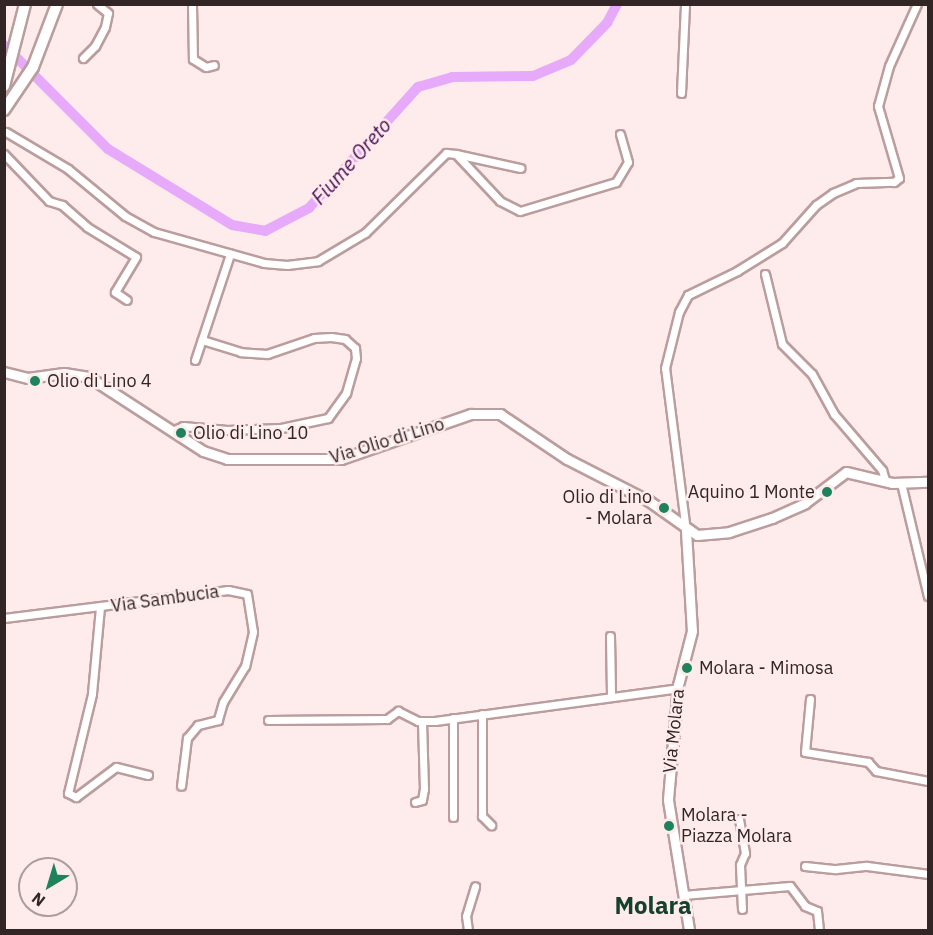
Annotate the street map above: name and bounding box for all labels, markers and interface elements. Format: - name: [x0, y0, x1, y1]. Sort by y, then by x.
- water label: Fiume Oreto: [306, 113, 396, 209]
- place label: Olio di Lino 4: [47, 370, 152, 392]
- marker: Olio di Lino 4: [28, 374, 42, 388]
- street label: Via Olio di Lino: [327, 413, 447, 469]
- place label: Olio di Lino 10: [193, 422, 308, 444]
- marker: Olio di Lino 10: [174, 426, 188, 440]
- place label: Aquino 1 Monte: [688, 481, 815, 503]
- marker: Aquino 1 Monte: [820, 485, 834, 499]
- place label: Olio di Lino - Molara: [563, 487, 652, 530]
- marker: Olio di Lino - Molara: [657, 501, 671, 515]
- street label: Via Sambucia: [110, 581, 220, 617]
- place label: Molara - Mimosa: [699, 657, 833, 679]
- marker: Molara - Mimosa: [680, 661, 694, 675]
- street label: Via Molara: [659, 688, 689, 774]
- place label: Molara - Piazza Molara: [681, 805, 792, 848]
- marker: Molara - Piazza Molara: [662, 819, 676, 833]
- north arrow: [18, 857, 78, 917]
- text: N: [27, 888, 49, 911]
- district label: Molara: [614, 892, 692, 920]

